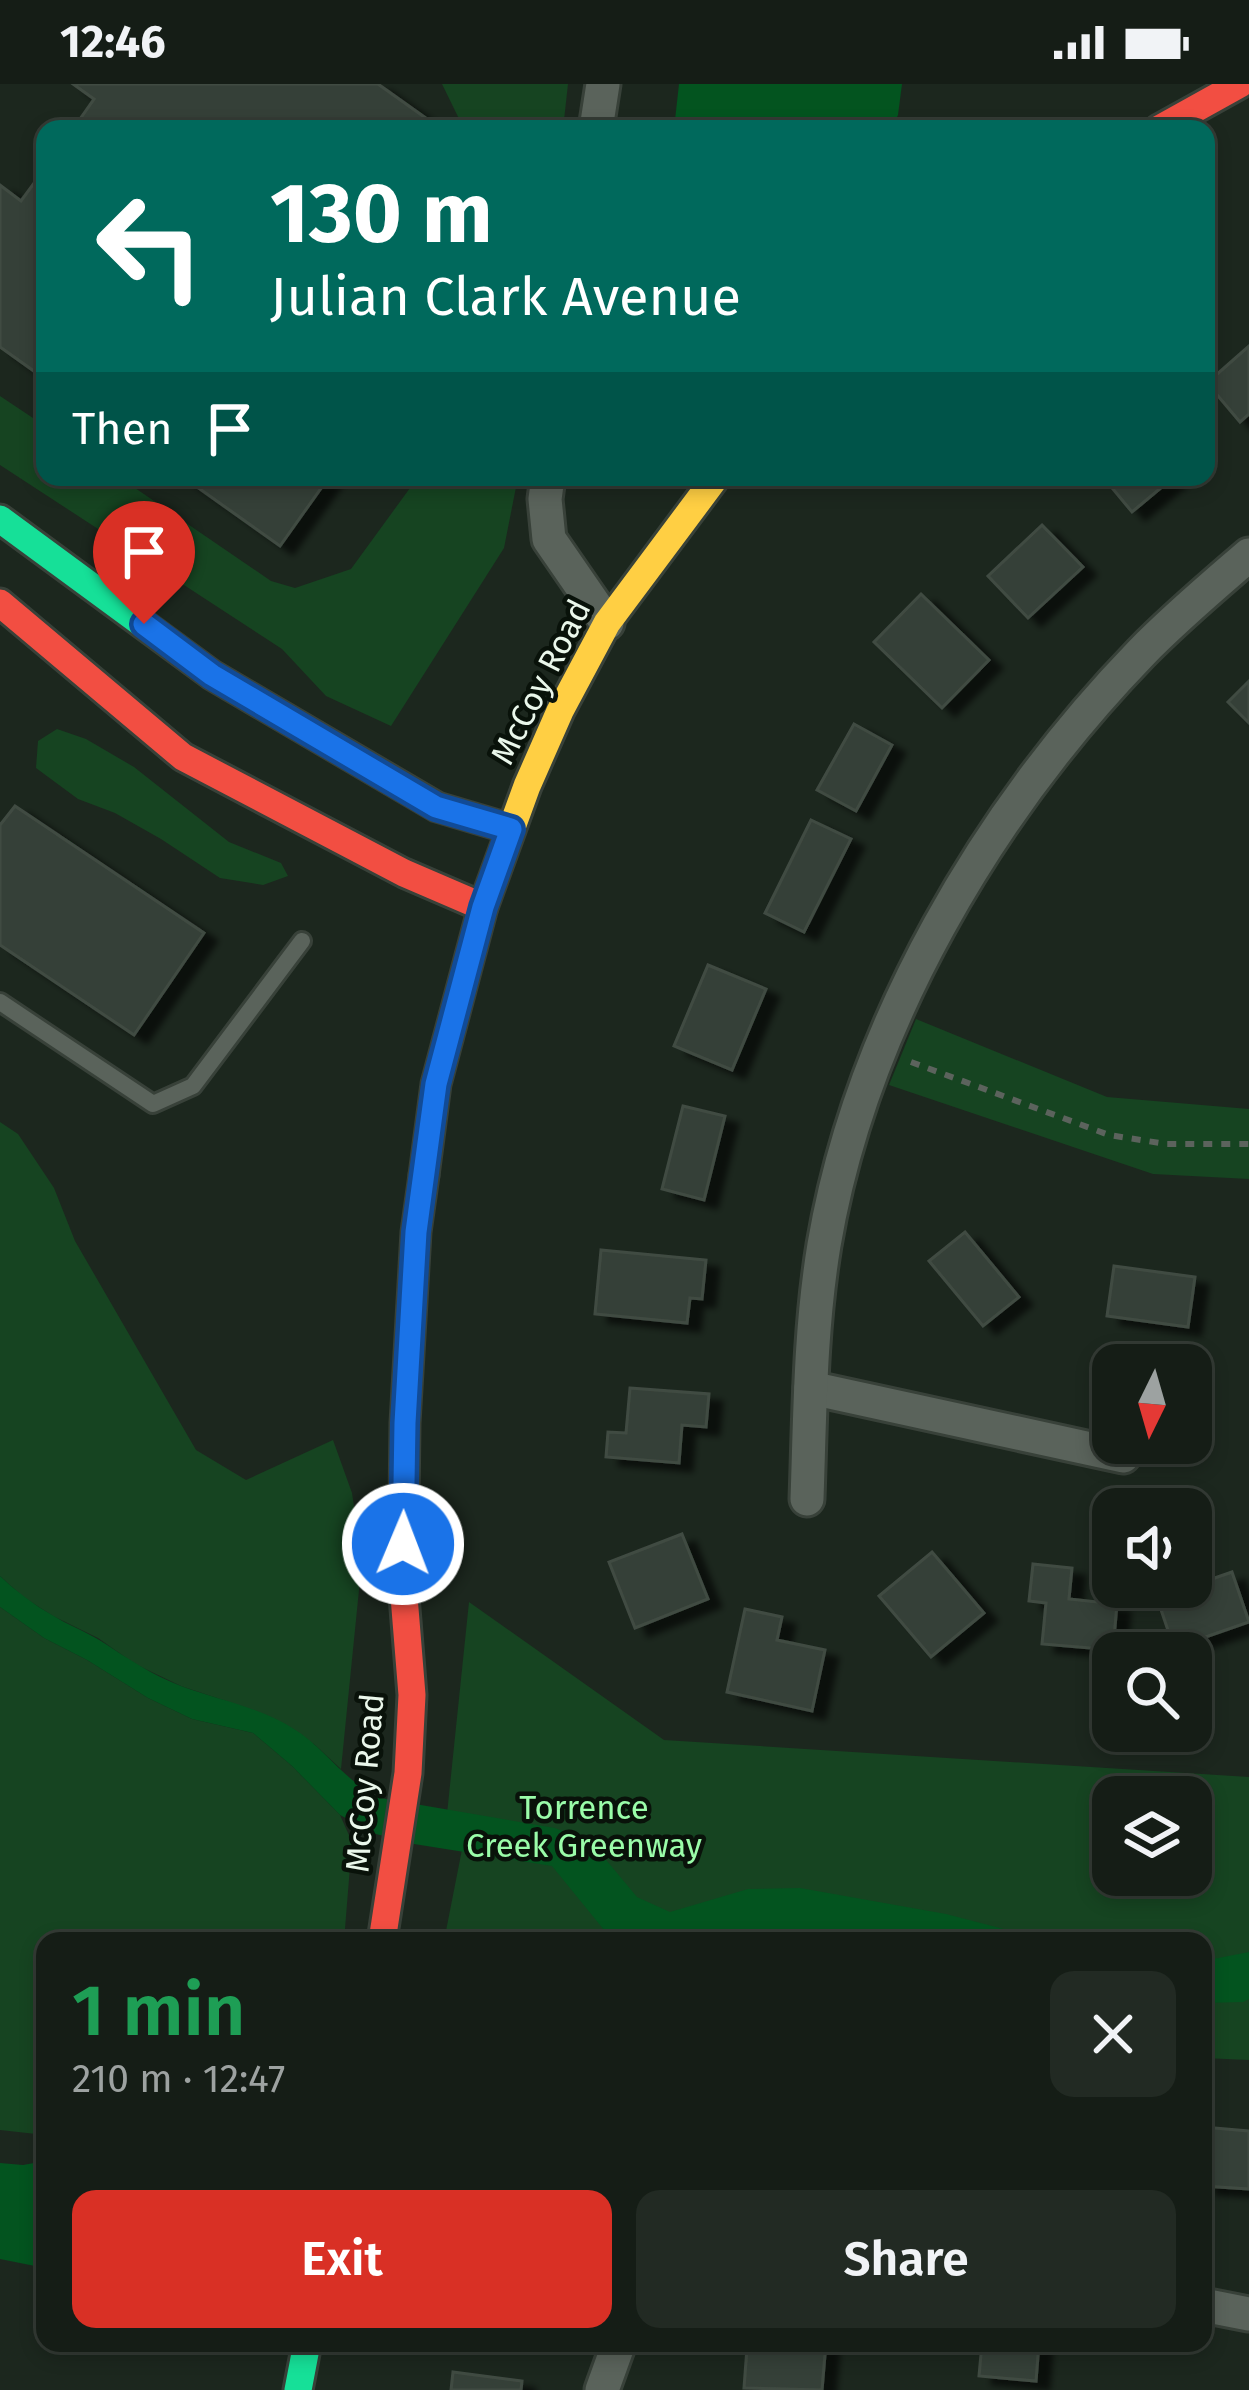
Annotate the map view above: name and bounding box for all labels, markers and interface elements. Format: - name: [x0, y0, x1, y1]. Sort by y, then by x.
- text: 12:46: [60, 15, 166, 69]
- text: 130 m: [270, 163, 493, 264]
- icon: left: [72, 168, 228, 324]
- text: Julian Clark Avenue: [270, 265, 741, 329]
- icon: arrive: [197, 396, 263, 462]
- text: Then: [72, 402, 173, 456]
- pin: [93, 501, 195, 624]
- icon: arrive: [111, 519, 177, 585]
- street label: McCoy Road: [482, 593, 600, 771]
- north arrow: [1092, 1344, 1212, 1464]
- map controls: [1092, 1344, 1212, 1896]
- position arrow: [340, 1481, 466, 1607]
- button: sound: [1092, 1488, 1212, 1608]
- button: search: [1092, 1632, 1212, 1752]
- street label: McCoy Road: [337, 1692, 393, 1874]
- button: layers: [1092, 1776, 1212, 1896]
- park label: Torrence Creek Greenway: [466, 1788, 702, 1866]
- text: 1 min: [72, 1968, 245, 2054]
- button: close: [1050, 1971, 1176, 2097]
- text: 210 m · 12:47: [72, 2056, 285, 2102]
- button: Exit: [72, 2190, 612, 2328]
- button: Share: [636, 2190, 1176, 2328]

